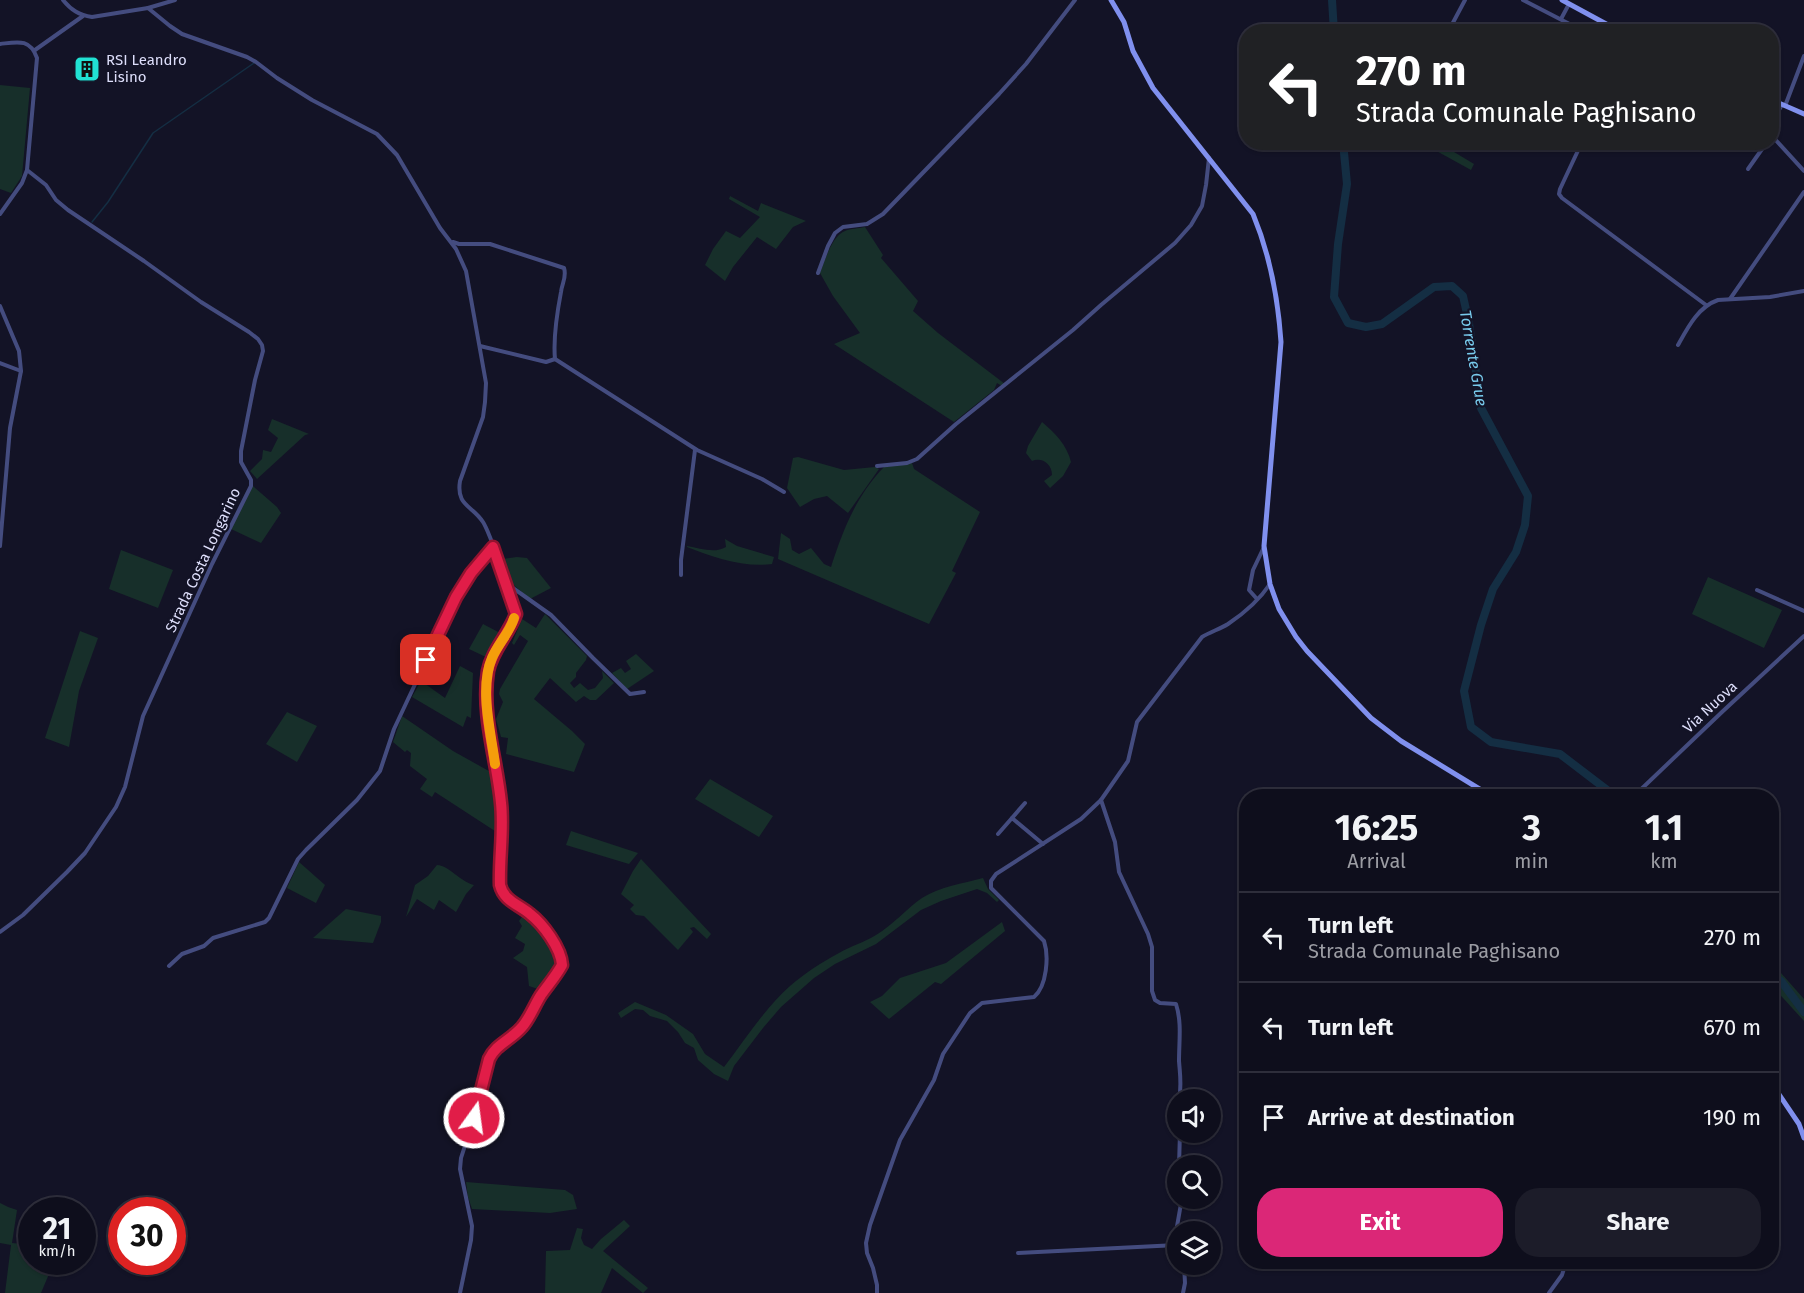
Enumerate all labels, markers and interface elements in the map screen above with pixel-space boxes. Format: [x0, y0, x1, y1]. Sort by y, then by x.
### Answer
text: 270 m [1356, 46, 1467, 96]
icon: left [1257, 48, 1335, 126]
place label: RSI Leandro Lisino [106, 51, 187, 86]
building icon: RSI Leandro Lisino [72, 54, 102, 84]
text: Strada Comunale Paghisano [1356, 97, 1696, 129]
water label: Torrente Grue [1456, 309, 1491, 408]
street label: Strada Costa Longarino [162, 485, 244, 635]
pin [400, 634, 451, 685]
icon: arrive [409, 643, 442, 676]
street label: Via Nuova [1679, 677, 1741, 737]
text: 16:25 [1335, 806, 1418, 850]
text: 3 [1522, 806, 1541, 850]
text: 1.1 [1645, 806, 1683, 850]
text: Arrival [1347, 849, 1406, 873]
text: min [1514, 849, 1549, 873]
text: km [1650, 849, 1678, 873]
text: Turn left [1308, 912, 1393, 939]
icon: left [1257, 921, 1290, 954]
text: 270 m [1704, 924, 1761, 951]
text: Strada Comunale Paghisano [1308, 939, 1560, 963]
icon: left [1257, 1011, 1290, 1044]
text: Turn left [1308, 1014, 1393, 1041]
text: 670 m [1703, 1014, 1761, 1041]
position arrow [442, 1086, 506, 1150]
map controls [1167, 1089, 1221, 1275]
button: sound [1167, 1089, 1221, 1143]
icon: arrive [1257, 1101, 1290, 1134]
text: Arrive at destination [1308, 1104, 1515, 1131]
text: 190 m [1703, 1104, 1761, 1131]
button: search [1167, 1155, 1221, 1209]
button: Exit [1257, 1188, 1503, 1257]
button: Share [1515, 1188, 1761, 1257]
speed limit sign: 30 [108, 1197, 186, 1275]
text: 21 [43, 1211, 71, 1247]
button: layers [1167, 1221, 1221, 1275]
text: km/h [38, 1242, 76, 1260]

